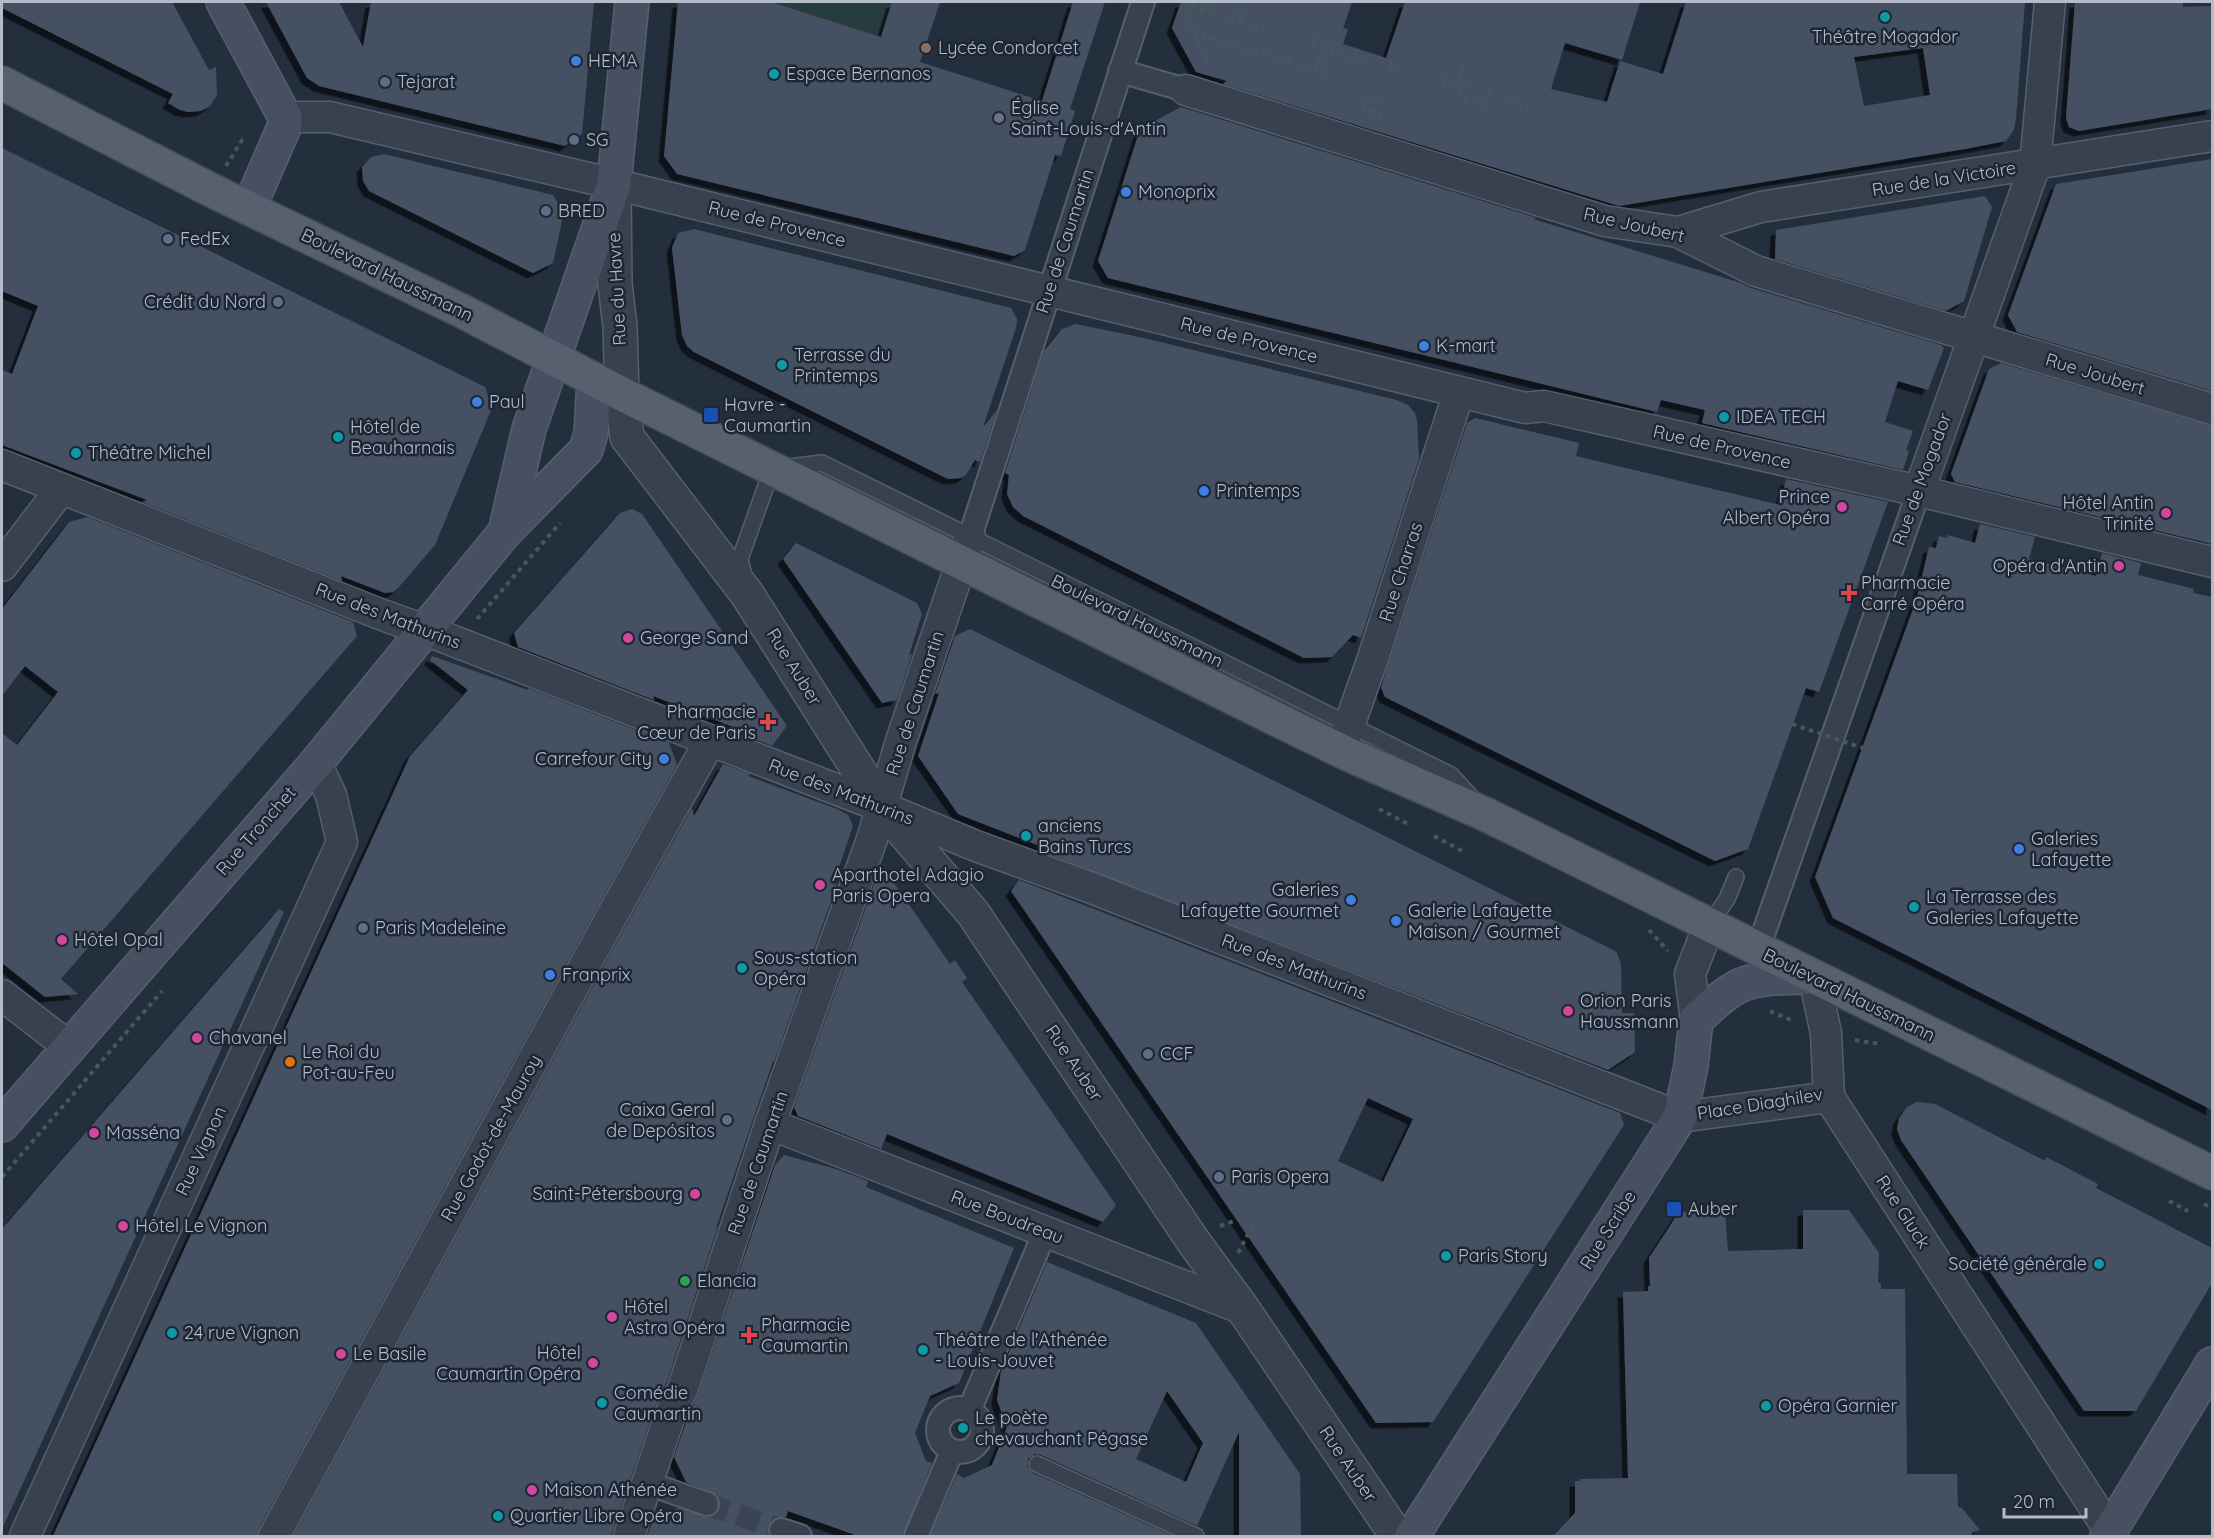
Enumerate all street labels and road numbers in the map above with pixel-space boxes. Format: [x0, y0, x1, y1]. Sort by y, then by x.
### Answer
street label: Rue de la Victoire [1870, 156, 2018, 201]
street label: Rue de Caumartin [1030, 166, 1099, 316]
street label: Rue de Provence [706, 195, 848, 252]
street label: Rue Joubert [1581, 202, 1687, 247]
street label: Boulevard Haussmann [297, 223, 477, 326]
street label: Rue du Havre [602, 232, 631, 346]
street label: Rue de Provence [1178, 311, 1320, 368]
street label: Rue Joubert [2043, 348, 2148, 400]
street label: Rue de Mogador [1887, 409, 1956, 548]
street label: Rue de Provence [1651, 419, 1793, 474]
street label: Rue Charras [1374, 519, 1427, 624]
street label: Boulevard Haussmann [1047, 569, 1227, 672]
street label: Rue des Mathurins [312, 577, 464, 654]
street label: Rue Auber [762, 624, 827, 710]
street label: Rue de Caumartin [880, 628, 949, 778]
street label: Rue des Mathurins [765, 753, 917, 830]
street label: Rue Tronchet [211, 781, 301, 880]
street label: Rue des Mathurins [1218, 928, 1370, 1005]
street label: Boulevard Haussmann [1759, 943, 1939, 1046]
street label: Rue Auber [1041, 1020, 1108, 1105]
street label: Rue Godot-de-Mauroy [435, 1050, 546, 1225]
street label: Place Diaghilev [1696, 1082, 1824, 1125]
street label: Rue de Caumartin [722, 1088, 793, 1238]
street label: Rue Vignon [170, 1102, 231, 1199]
street label: Rue Gluck [1871, 1171, 1936, 1253]
street label: Rue Boudreau [948, 1185, 1067, 1249]
street label: Rue Scribe [1574, 1186, 1641, 1273]
street label: Rue Auber [1315, 1421, 1382, 1506]

